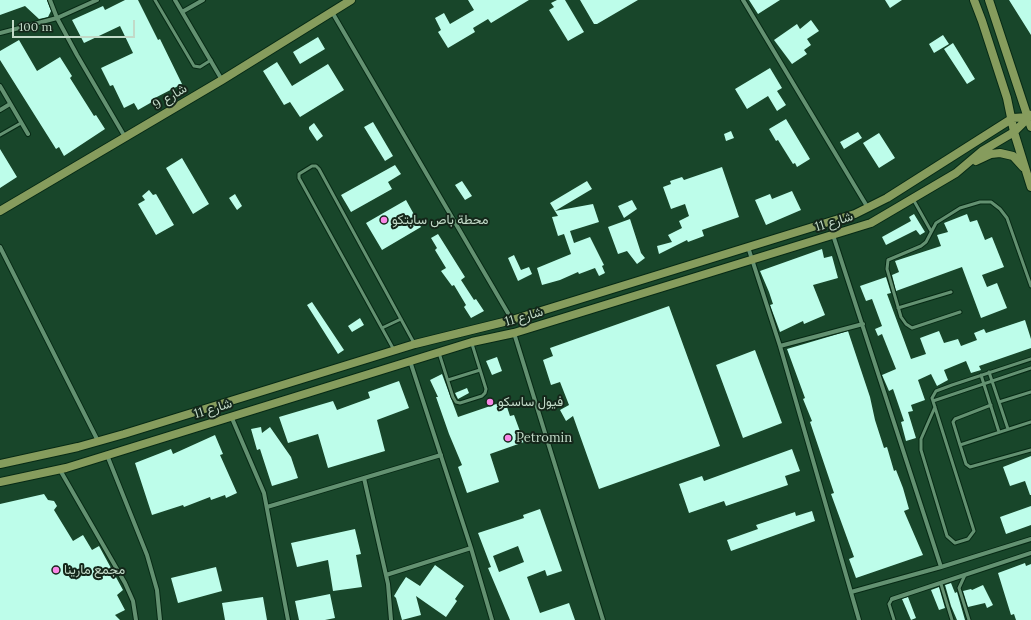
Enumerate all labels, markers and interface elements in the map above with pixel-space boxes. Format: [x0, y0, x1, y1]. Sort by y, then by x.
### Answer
scale bar [14, 12, 137, 38]
text: 100 m [19, 19, 52, 34]
street label: شارع 9 [150, 81, 190, 113]
street label: شارع 11 [813, 209, 855, 235]
place label: محطة باص سابتكو [392, 212, 488, 228]
marker: محطة باص سابتكو [379, 215, 389, 225]
street label: شارع 11 [503, 304, 545, 330]
place label: فيول ساسكو [498, 394, 563, 410]
street label: شارع 11 [192, 396, 234, 422]
marker: فيول ساسكو [485, 397, 495, 407]
place label: Petromin [516, 430, 572, 446]
marker: Petromin [503, 433, 513, 443]
place label: مجمع مارينا [64, 562, 125, 578]
marker: مجمع مارينا [51, 565, 61, 575]

